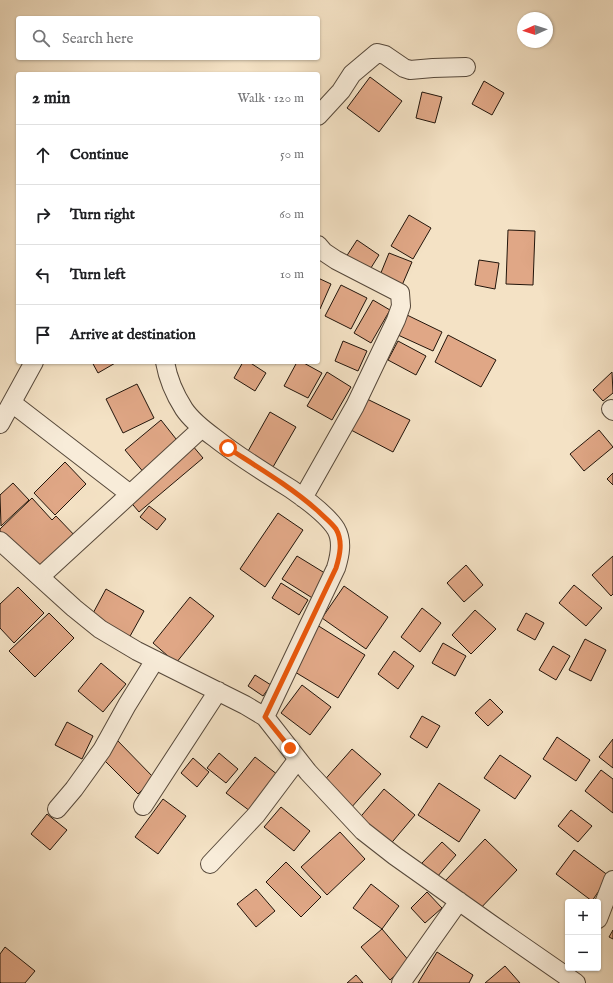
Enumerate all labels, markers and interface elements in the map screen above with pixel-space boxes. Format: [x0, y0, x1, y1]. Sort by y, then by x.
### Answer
north arrow [517, 12, 553, 48]
search box [16, 16, 320, 60]
icon: search [30, 27, 52, 49]
text: Search here [62, 29, 133, 48]
text: 2 min [32, 88, 70, 109]
text: Walk · 120 m [238, 90, 304, 107]
icon: ahead [32, 144, 54, 166]
text: Continue [70, 145, 128, 164]
text: 50 m [280, 146, 304, 163]
icon: right [32, 204, 54, 226]
text: Turn right [70, 205, 135, 224]
text: 60 m [279, 206, 304, 223]
icon: left [32, 264, 54, 286]
text: Turn left [70, 265, 126, 284]
text: 10 m [280, 266, 304, 283]
icon: arrive [32, 324, 54, 346]
text: Arrive at destination [70, 325, 196, 344]
route start [219, 439, 237, 457]
route end [281, 739, 299, 757]
map controls [565, 899, 601, 971]
button: + [565, 899, 601, 935]
button: − [565, 935, 601, 971]

